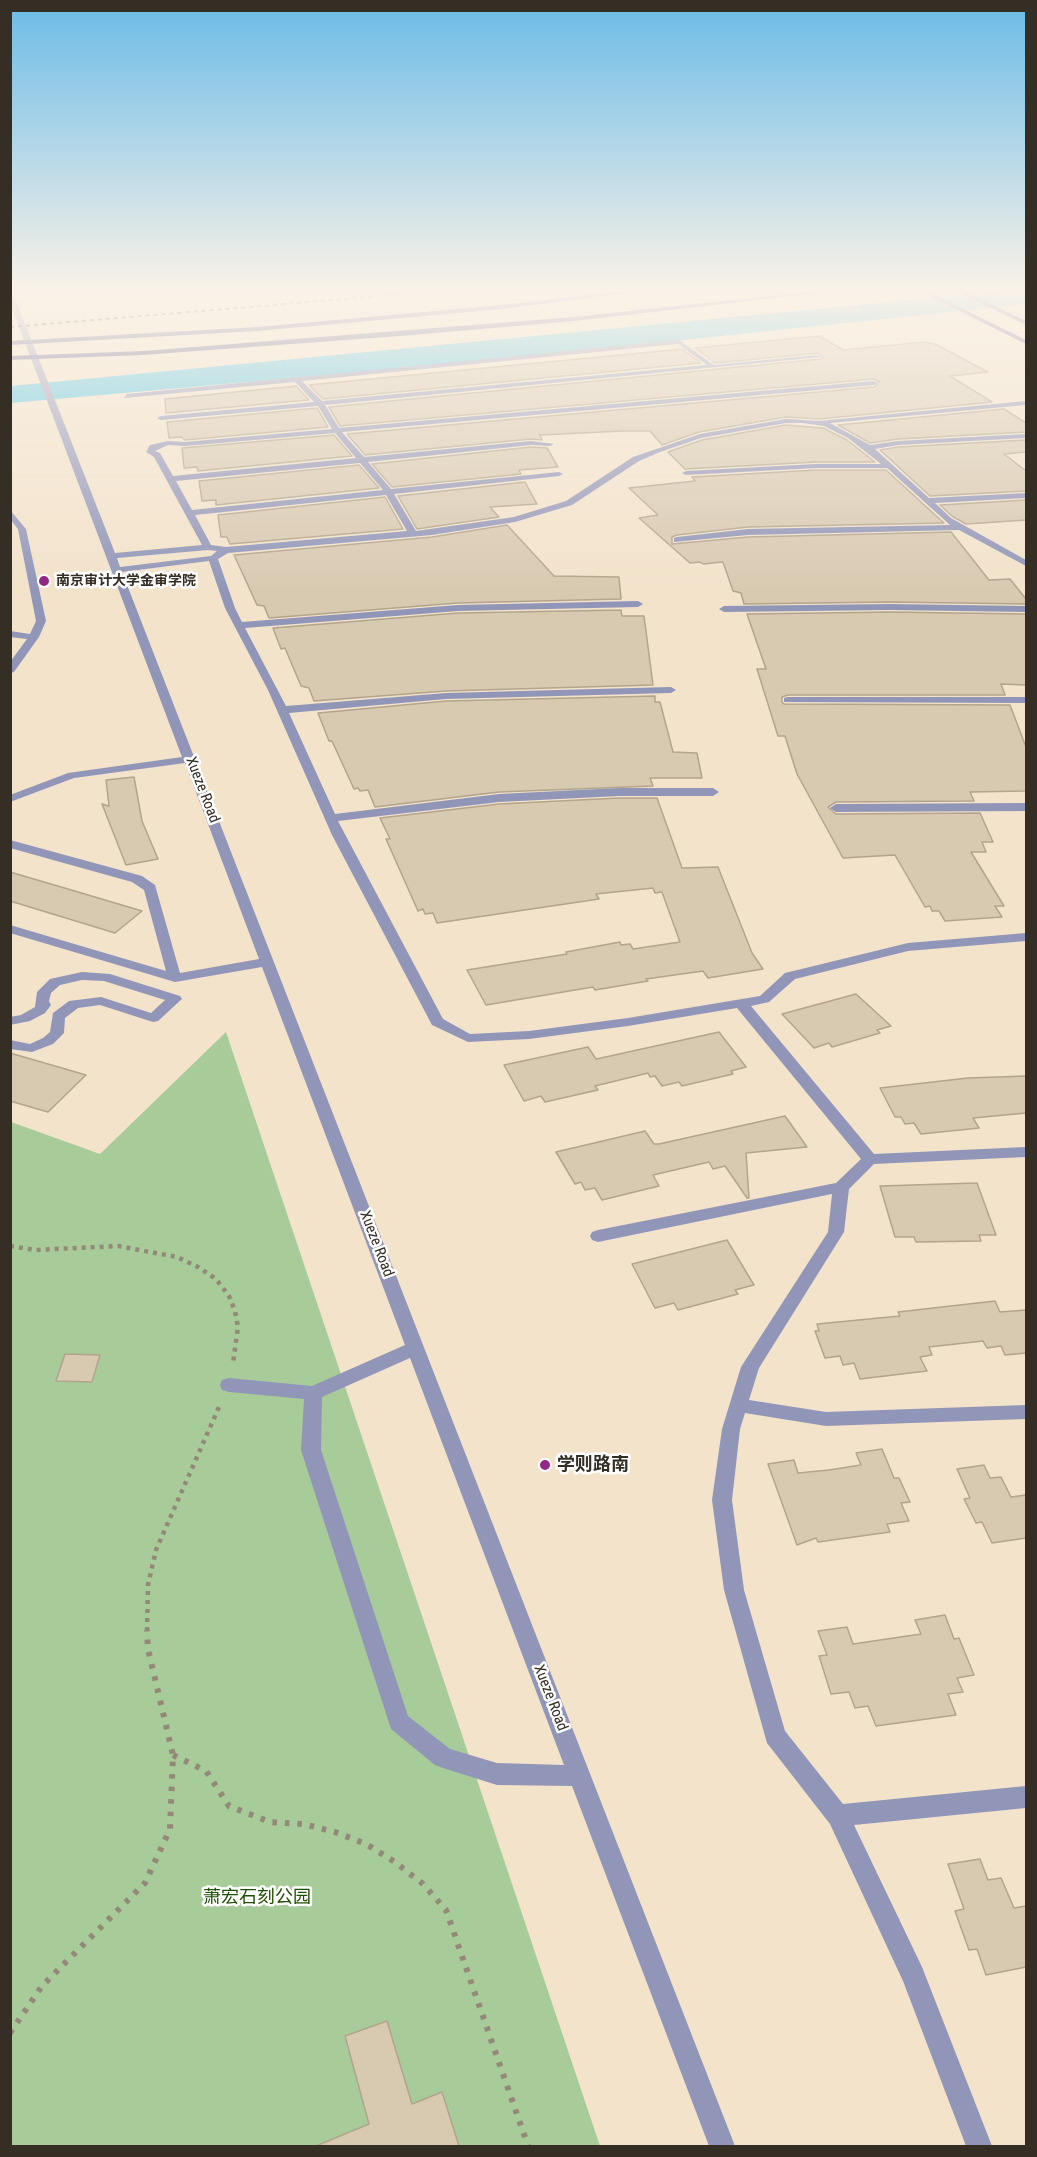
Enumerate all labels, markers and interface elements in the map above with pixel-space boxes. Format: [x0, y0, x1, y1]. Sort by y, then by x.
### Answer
place label: 南京审计大学金审学院 [56, 573, 196, 589]
marker: 南京审计大学金审学院 [37, 574, 51, 588]
street label: Xueze Road [181, 754, 223, 826]
street label: Xueze Road [355, 1208, 397, 1280]
place label: 学则路南 [557, 1454, 629, 1476]
marker: 学则路南 [538, 1458, 552, 1472]
street label: Xueze Road [529, 1662, 571, 1734]
park label: 萧宏石刻公园 [203, 1887, 311, 1909]

